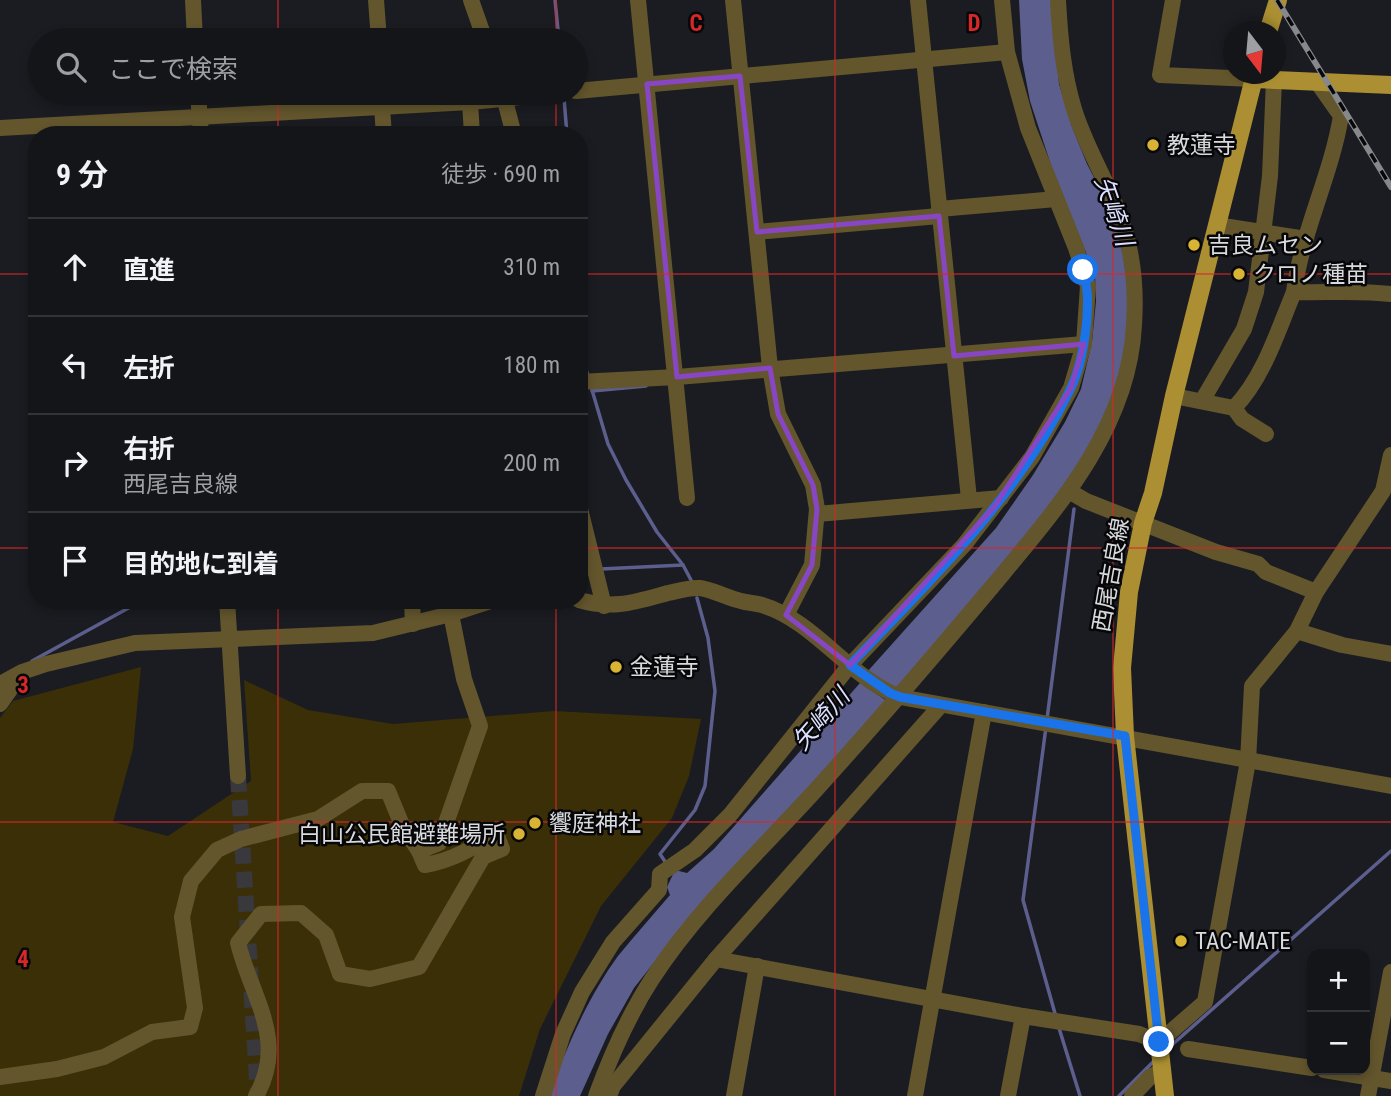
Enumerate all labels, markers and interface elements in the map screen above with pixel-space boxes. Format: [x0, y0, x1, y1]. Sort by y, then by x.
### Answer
text: C [689, 10, 703, 37]
text: D [968, 10, 981, 37]
north arrow [1223, 21, 1286, 84]
search box [28, 28, 588, 105]
icon: search [52, 48, 90, 86]
text: ここで検索 [108, 54, 238, 84]
place label: 教蓮寺 [1167, 132, 1236, 159]
marker: 教蓮寺 [1145, 137, 1161, 153]
text: 9 分 [56, 157, 108, 192]
text: 徒歩 · 690 m [441, 161, 560, 188]
water label: 矢崎川 [1089, 172, 1140, 252]
place label: 吉良ムセン [1208, 232, 1323, 259]
marker: 吉良ムセン [1186, 237, 1202, 253]
icon: ahead [56, 248, 94, 286]
text: 310 m [503, 254, 560, 281]
route start [1067, 254, 1098, 285]
text: 直進 [123, 255, 175, 285]
place label: クロノ種苗 [1253, 261, 1368, 288]
marker: クロノ種苗 [1231, 266, 1247, 282]
icon: left [56, 346, 94, 384]
text: 180 m [503, 352, 560, 379]
text: 左折 [123, 353, 175, 383]
text: 右折 [123, 434, 175, 464]
icon: right [56, 444, 94, 482]
text: 200 m [503, 450, 560, 477]
text: 西尾吉良線 [123, 471, 238, 498]
street label: 西尾吉良線 [1088, 516, 1134, 634]
icon: arrive [56, 542, 94, 580]
text: 目的地に到着 [123, 549, 279, 579]
place label: 金蓮寺 [630, 654, 699, 681]
marker: 金蓮寺 [608, 659, 624, 675]
text: 3 [17, 672, 29, 699]
water label: 矢崎川 [787, 680, 857, 755]
place label: 饗庭神社 [549, 810, 641, 837]
marker: 饗庭神社 [527, 815, 543, 831]
place label: 白山公民館避難場所 [298, 821, 505, 848]
marker: 白山公民館避難場所 [511, 826, 527, 842]
place label: TAC-MATE [1195, 928, 1291, 955]
marker: TAC-MATE [1173, 933, 1189, 949]
text: 4 [17, 946, 29, 973]
map controls [1307, 949, 1370, 1075]
button: + [1307, 949, 1370, 1012]
button: − [1307, 1012, 1370, 1075]
route end [1143, 1026, 1174, 1057]

